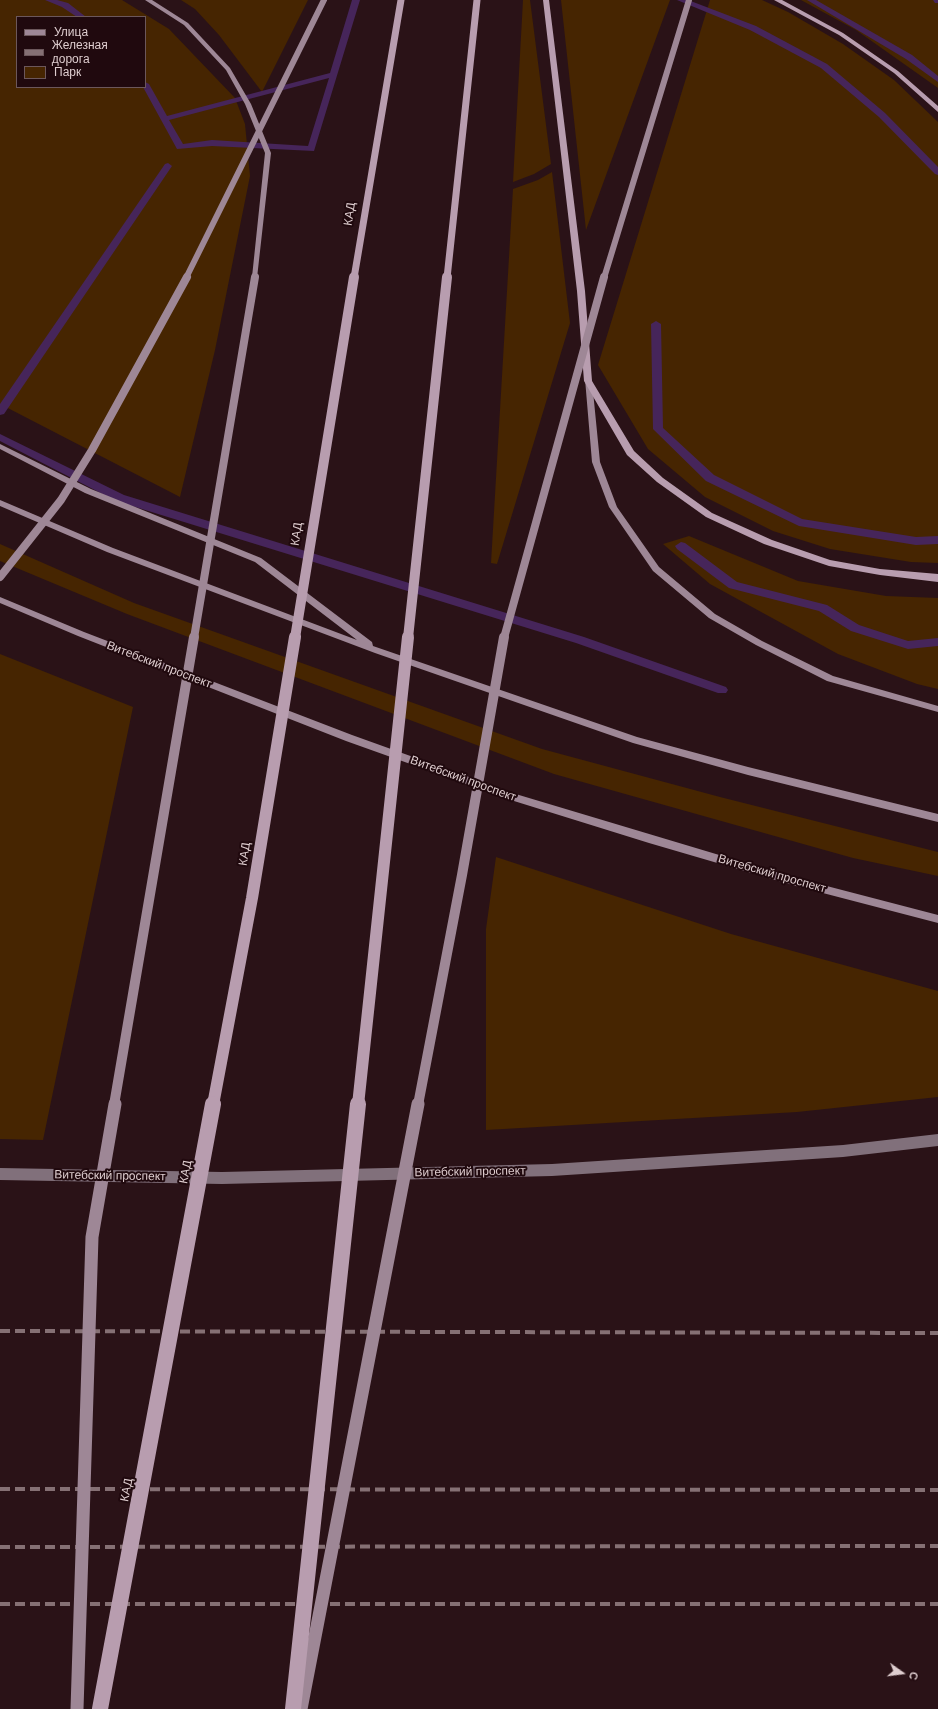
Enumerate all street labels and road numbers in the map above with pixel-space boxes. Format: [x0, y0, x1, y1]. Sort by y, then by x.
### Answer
street label: КАД [341, 201, 359, 227]
street label: КАД [288, 521, 306, 547]
street label: Витебский проспект [104, 638, 214, 692]
street label: Витебский проспект [408, 753, 518, 805]
street label: КАД [236, 841, 254, 867]
street label: Витебский проспект [717, 852, 827, 896]
street label: КАД [177, 1159, 195, 1185]
street label: Витебский проспект [414, 1164, 526, 1180]
street label: Витебский проспект [54, 1168, 166, 1184]
street label: КАД [118, 1477, 136, 1503]

